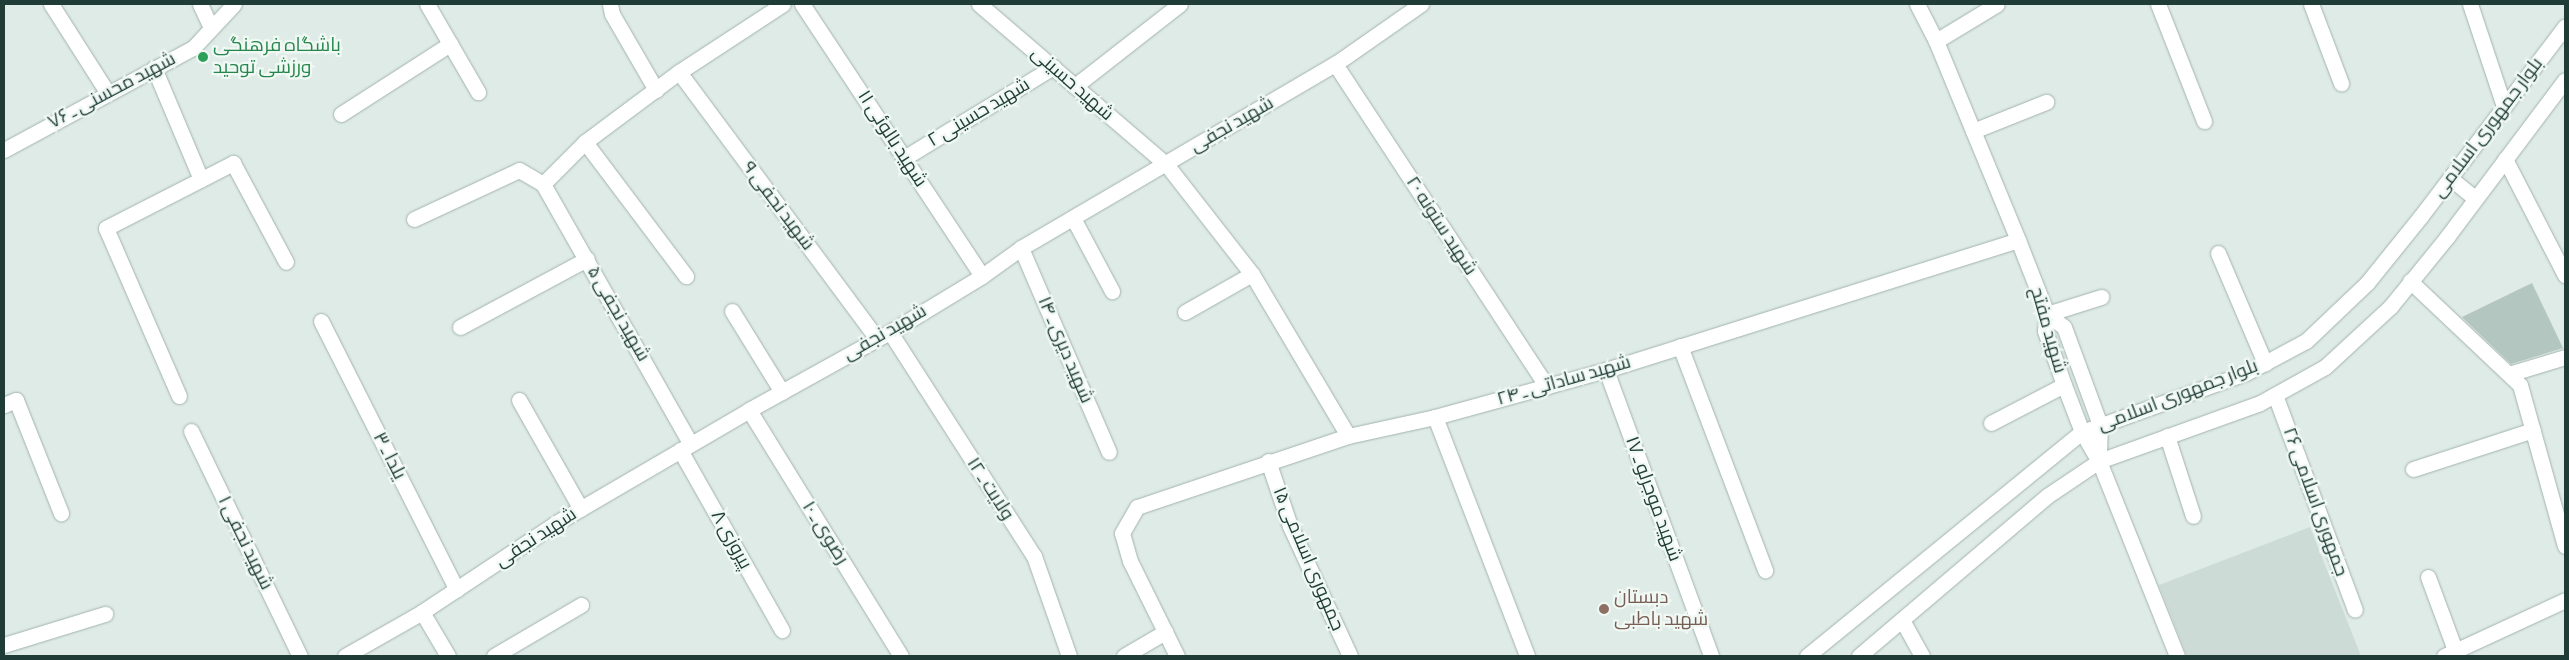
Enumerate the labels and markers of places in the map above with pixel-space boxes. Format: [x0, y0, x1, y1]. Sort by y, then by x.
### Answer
place label: باشگاه فرهنگی ورزشی توحید [213, 35, 341, 79]
marker: باشگاه فرهنگی ورزشی توحید [197, 51, 209, 63]
place label: دبستان شهید باطبی [1614, 587, 1708, 631]
marker: دبستان شهید باطبی [1598, 603, 1610, 615]

